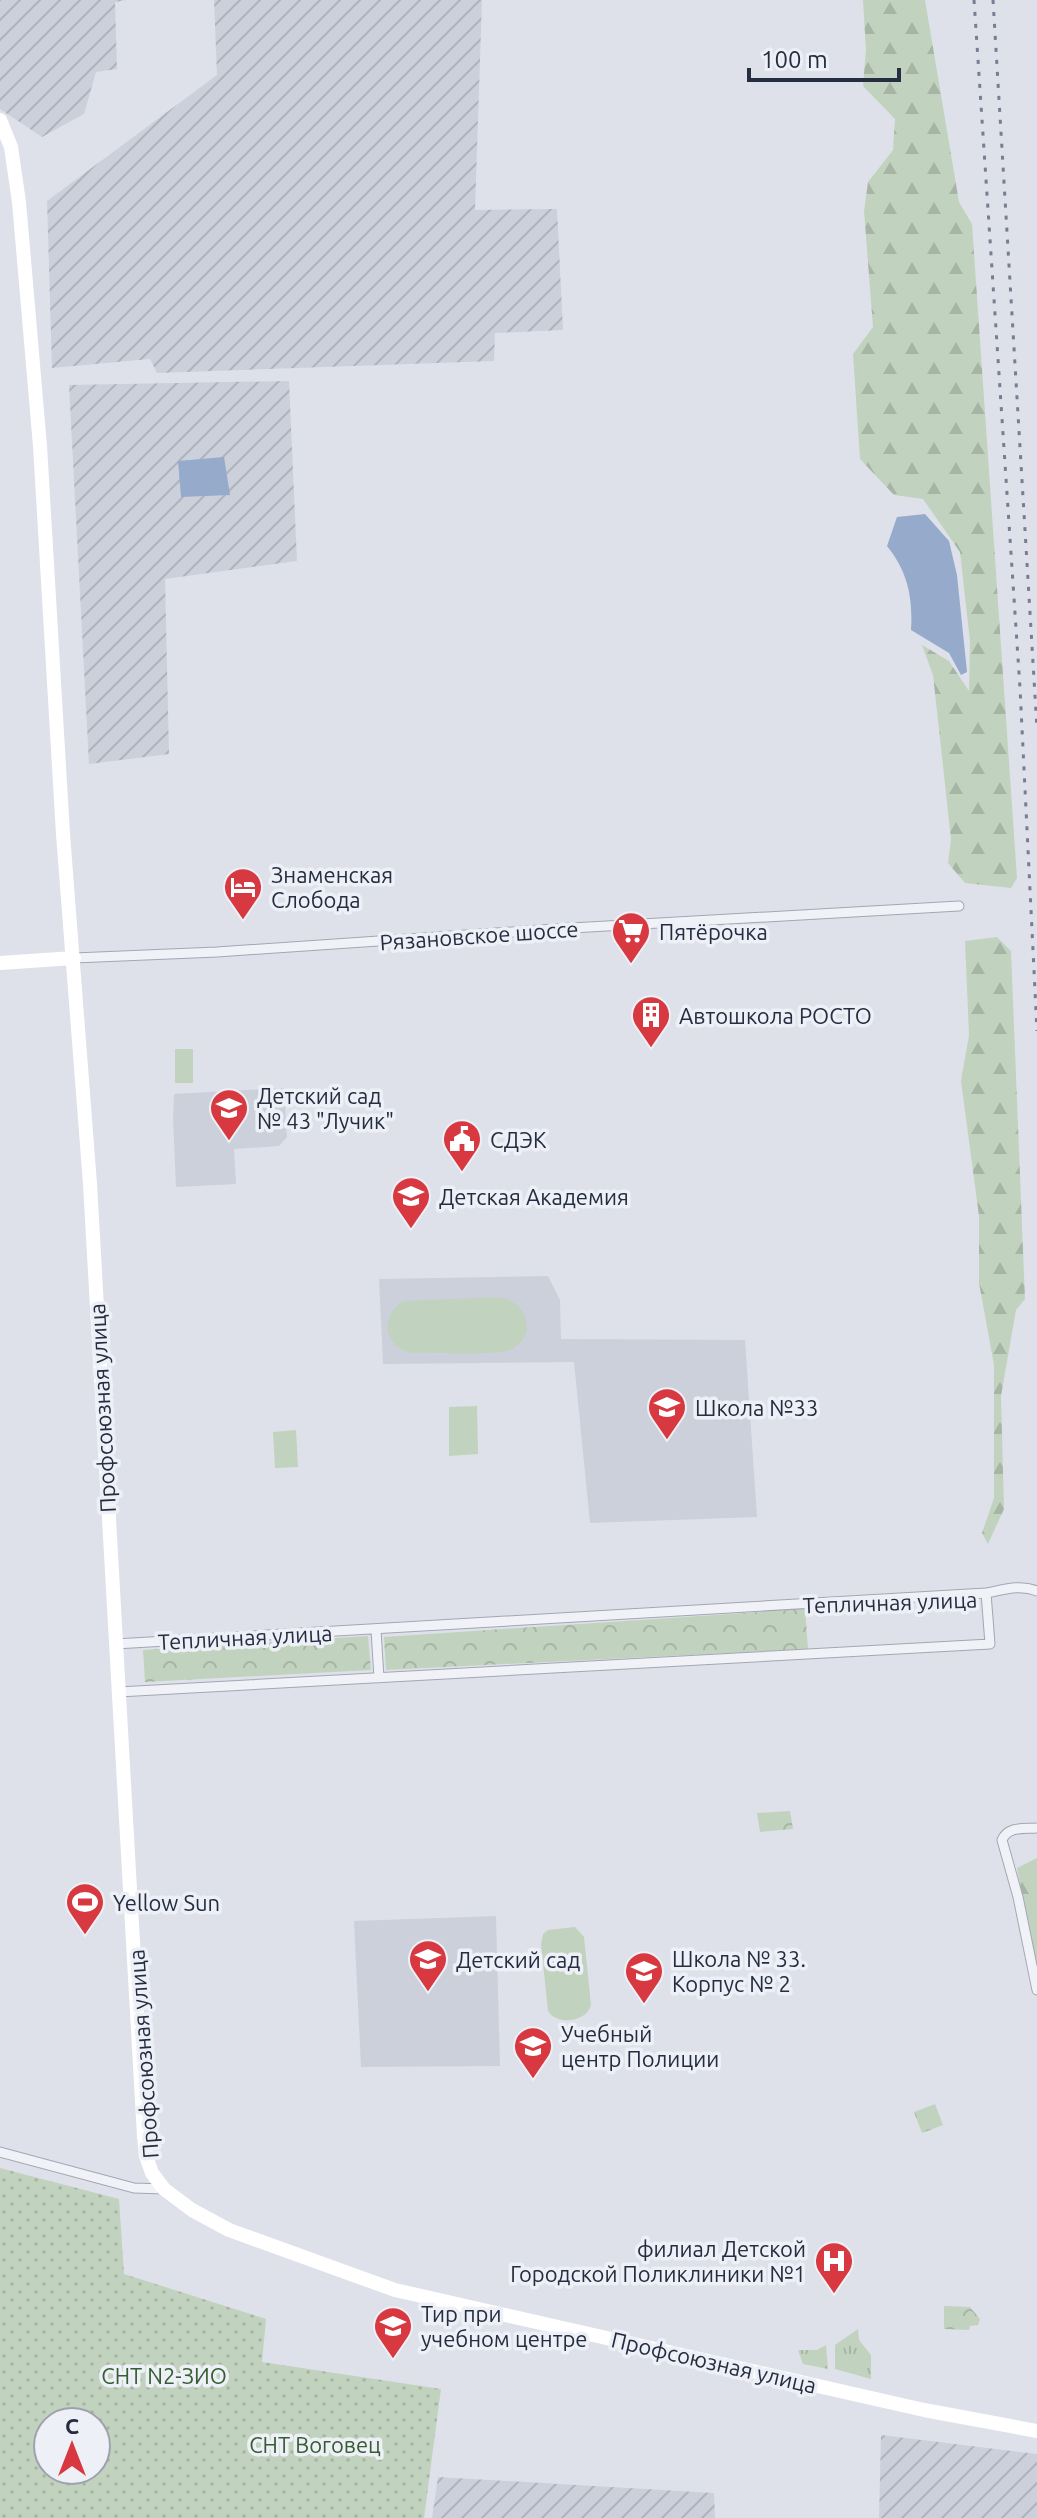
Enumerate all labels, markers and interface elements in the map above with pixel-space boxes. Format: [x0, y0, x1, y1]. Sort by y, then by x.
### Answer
scale bar [749, 32, 899, 82]
text: 100 m [761, 46, 828, 73]
place label: Знаменская Слобода [271, 862, 393, 912]
hotel icon: Знаменская Слобода [222, 866, 264, 921]
supermarket icon: Пятёрочка [610, 910, 652, 965]
street label: Рязановское шоссе [379, 916, 579, 954]
place label: Пятёрочка [659, 919, 768, 944]
building icon: Автошкола РОСТО [630, 994, 672, 1049]
place label: Автошкола РОСТО [679, 1003, 872, 1028]
place label: Детский сад № 43 "Лучик" [257, 1083, 394, 1133]
school or university icon: Детский сад № 43 "Лучик" [208, 1087, 250, 1142]
public building icon: СДЭК [441, 1118, 483, 1173]
place label: СДЭК [490, 1127, 547, 1152]
school or university icon: Детская Академия [390, 1175, 432, 1230]
place label: Детская Академия [439, 1184, 629, 1209]
street label: Профсоюзная улица [84, 1303, 120, 1513]
school or university icon: Школа №33 [646, 1386, 688, 1441]
place label: Школа №33 [695, 1395, 818, 1420]
street label: Тепличная улица [802, 1586, 978, 1618]
street label: Тепличная улица [157, 1620, 333, 1654]
sports icon: Yellow Sun [64, 1881, 106, 1936]
place label: Yellow Sun [113, 1890, 220, 1915]
school or university icon: Детский сад [407, 1938, 449, 1993]
place label: Школа № 33. Корпус № 2 [672, 1946, 806, 1996]
place label: Детский сад [456, 1947, 580, 1972]
street label: Профсоюзная улица [123, 1949, 163, 2159]
school or university icon: Школа № 33. Корпус № 2 [623, 1950, 665, 2005]
place label: Учебный центр Полиции [561, 2021, 719, 2071]
school or university icon: Учебный центр Полиции [512, 2025, 554, 2080]
place label: филиал Детской Городской Поликлиники №1 [510, 2236, 806, 2286]
hospital icon: филиал Детской Городской Поликлиники №1 [813, 2240, 855, 2295]
place label: Тир при учебном центре [421, 2301, 587, 2351]
school or university icon: Тир при учебном центре [372, 2305, 414, 2360]
street label: Профсоюзная улица [609, 2326, 819, 2398]
park label: СНТ N2-ЗИО [101, 2363, 227, 2388]
north arrow [32, 2406, 112, 2486]
text: С [65, 2413, 79, 2438]
park label: СНТ Воговец [249, 2432, 381, 2457]

